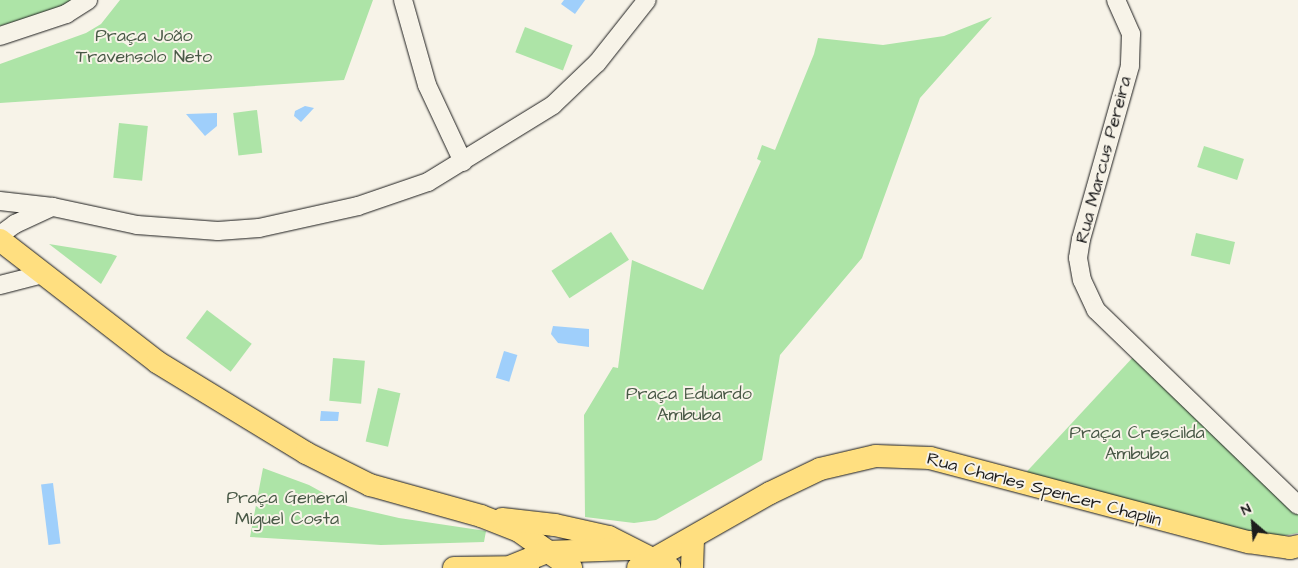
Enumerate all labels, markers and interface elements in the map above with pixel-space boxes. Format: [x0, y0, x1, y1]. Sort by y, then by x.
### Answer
park label: Praça João Travensolo Neto [76, 26, 212, 68]
street label: Rua Marcus Pereira [1071, 74, 1137, 246]
park label: Praça Eduardo Ambuba [626, 384, 752, 426]
park label: Praça Crescilda Ambuba [1069, 423, 1205, 466]
street label: Rua Charles Spencer Chaplin [924, 448, 1164, 532]
park label: Praça General Miguel Costa [226, 488, 348, 530]
north arrow [1228, 498, 1278, 548]
text: N [1238, 499, 1255, 521]

